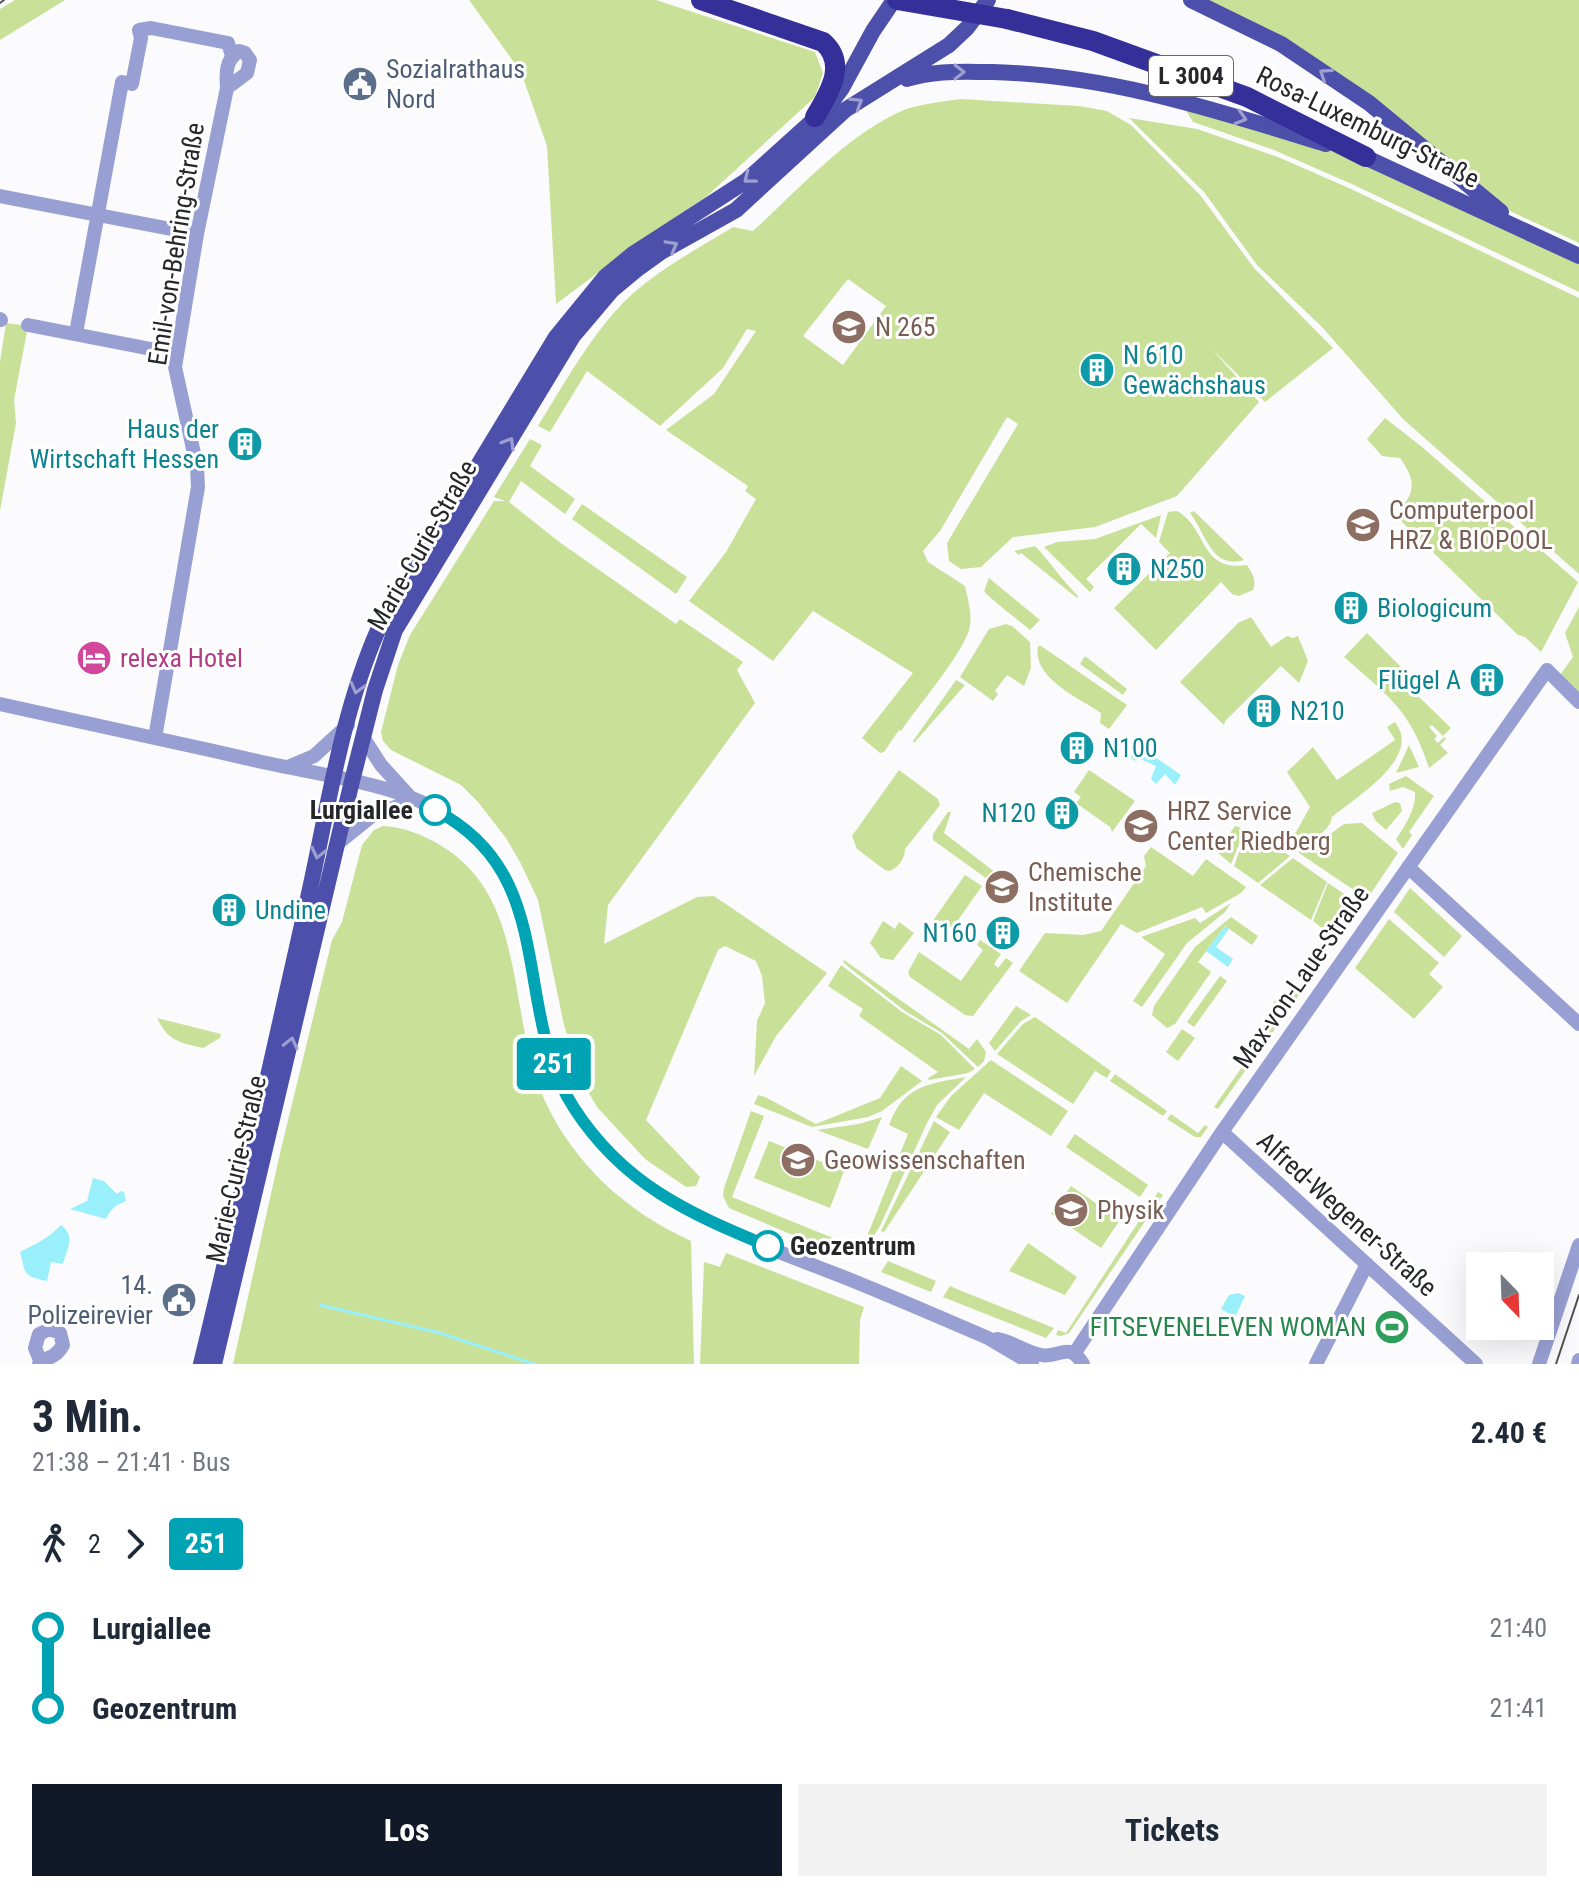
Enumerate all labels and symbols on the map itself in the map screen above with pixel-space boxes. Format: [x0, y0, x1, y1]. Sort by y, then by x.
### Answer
place label: Sozialrathaus Nord [386, 54, 525, 114]
road number: L 3004 [1149, 56, 1233, 96]
street label: Rosa-Luxemburg-Straße [1252, 60, 1484, 194]
one-way arrow [953, 63, 966, 81]
public building icon: Sozialrathaus Nord [341, 65, 379, 103]
one-way arrow [1319, 68, 1333, 83]
one-way arrow [848, 97, 863, 112]
one-way arrow [1234, 109, 1248, 125]
street label: Emil-von-Behring-Straße [142, 120, 210, 368]
one-way arrow [743, 169, 758, 183]
one-way arrow [663, 240, 678, 256]
school or university icon: N 265 [830, 308, 868, 346]
place label: N 265 [875, 312, 936, 342]
place label: N 610 Gewächshaus [1123, 340, 1266, 400]
building icon: N 610 Gewächshaus [1078, 351, 1116, 389]
place label: Haus der Wirtschaft Hessen [29, 414, 219, 474]
building icon: Haus der Wirtschaft Hessen [226, 425, 264, 463]
one-way arrow [499, 437, 514, 452]
street label: Marie-Curie-Straße [361, 455, 483, 635]
place label: Computerpool HRZ & BIOPOOL [1389, 495, 1553, 555]
school or university icon: Computerpool HRZ & BIOPOOL [1344, 506, 1382, 544]
building icon: N250 [1105, 550, 1143, 588]
place label: N250 [1150, 554, 1205, 584]
building icon: Biologicum [1332, 589, 1370, 627]
place label: Biologicum [1377, 593, 1492, 623]
hotel icon: relexa Hotel [75, 639, 113, 677]
place label: relexa Hotel [120, 643, 243, 673]
building icon: Flügel A [1468, 661, 1506, 699]
place label: Flügel A [1378, 665, 1461, 695]
one-way arrow [349, 681, 366, 695]
building icon: N210 [1245, 692, 1283, 730]
place label: N210 [1290, 696, 1345, 726]
building icon: N100 [1058, 729, 1096, 767]
place label: N100 [1103, 733, 1158, 763]
building icon: N120 [1043, 794, 1081, 832]
place label: Lurgiallee [310, 795, 413, 825]
marker: Lurgiallee [420, 795, 450, 825]
place label: HRZ Service Center Riedberg [1167, 796, 1331, 856]
place label: N120 [981, 798, 1036, 828]
school or university icon: HRZ Service Center Riedberg [1122, 807, 1160, 845]
one-way arrow [310, 846, 327, 860]
place label: Chemische Institute [1028, 857, 1142, 917]
school or university icon: Chemische Institute [983, 868, 1021, 906]
street label: Max-von-Laue-Straße [1227, 880, 1375, 1074]
building icon: Undine [210, 891, 248, 929]
place label: Undine [255, 895, 326, 925]
building icon: N160 [984, 914, 1022, 952]
place label: N160 [922, 918, 977, 948]
one-way arrow [282, 1037, 299, 1050]
line badge: 251 [508, 1038, 600, 1090]
street label: Marie-Curie-Straße [200, 1072, 272, 1266]
street label: Alfred-Wegener-Straße [1251, 1126, 1443, 1302]
school or university icon: Geowissenschaften [779, 1141, 817, 1179]
place label: Geowissenschaften [824, 1145, 1026, 1175]
school or university icon: Physik [1052, 1191, 1090, 1229]
place label: Physik [1097, 1195, 1165, 1225]
marker: Geozentrum [753, 1231, 783, 1261]
place label: Geozentrum [790, 1231, 916, 1261]
north arrow [1466, 1252, 1554, 1340]
place label: 14. Polizeirevier [28, 1270, 153, 1330]
public building icon: 14. Polizeirevier [160, 1281, 198, 1319]
sports icon: FITSEVENELEVEN WOMAN [1373, 1308, 1411, 1346]
place label: FITSEVENELEVEN WOMAN [1090, 1312, 1366, 1342]

